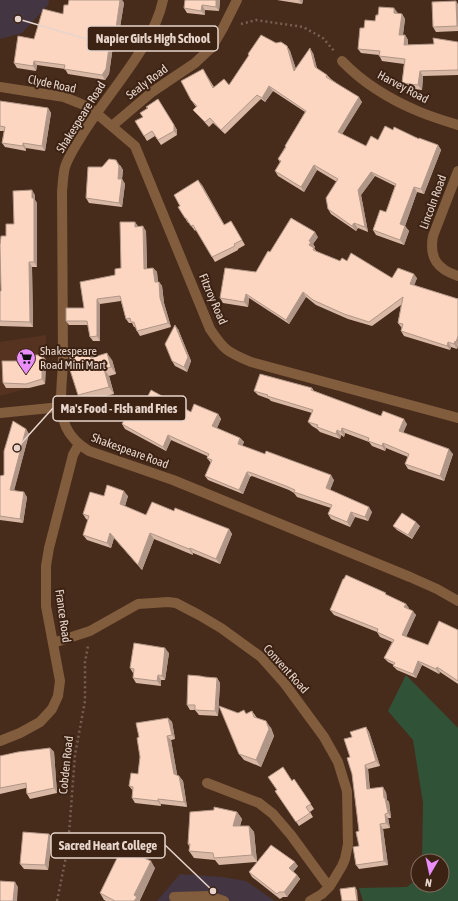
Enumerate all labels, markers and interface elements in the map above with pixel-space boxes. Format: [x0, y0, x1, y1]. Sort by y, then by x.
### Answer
callout: Napier Girls High School [87, 26, 218, 51]
text: Napier Girls High School [96, 31, 211, 46]
street label: Sealy Road [123, 62, 171, 102]
street label: Harvey Road [375, 68, 431, 106]
street label: Clyde Road [27, 72, 77, 96]
street label: Shakespeare Road [53, 79, 109, 155]
street label: Lincoln Road [417, 173, 449, 231]
street label: Fitzroy Road [196, 271, 230, 327]
place label: Shakespeare Road Mini Mart [40, 344, 107, 372]
supermarket icon: Shakespeare Road Mini Mart [15, 347, 37, 375]
callout: Ma's Food - Fish and Fries [53, 396, 186, 421]
text: Ma's Food - Fish and Fries [61, 401, 178, 416]
street label: Shakespeare Road [89, 430, 171, 472]
street label: France Road [52, 588, 74, 644]
street label: Convent Road [260, 642, 312, 696]
street label: Cobden Road [56, 735, 76, 795]
callout: Sacred Heart College [51, 833, 165, 858]
text: Sacred Heart College [59, 838, 157, 853]
north arrow [410, 853, 450, 893]
text: N [424, 876, 433, 889]

